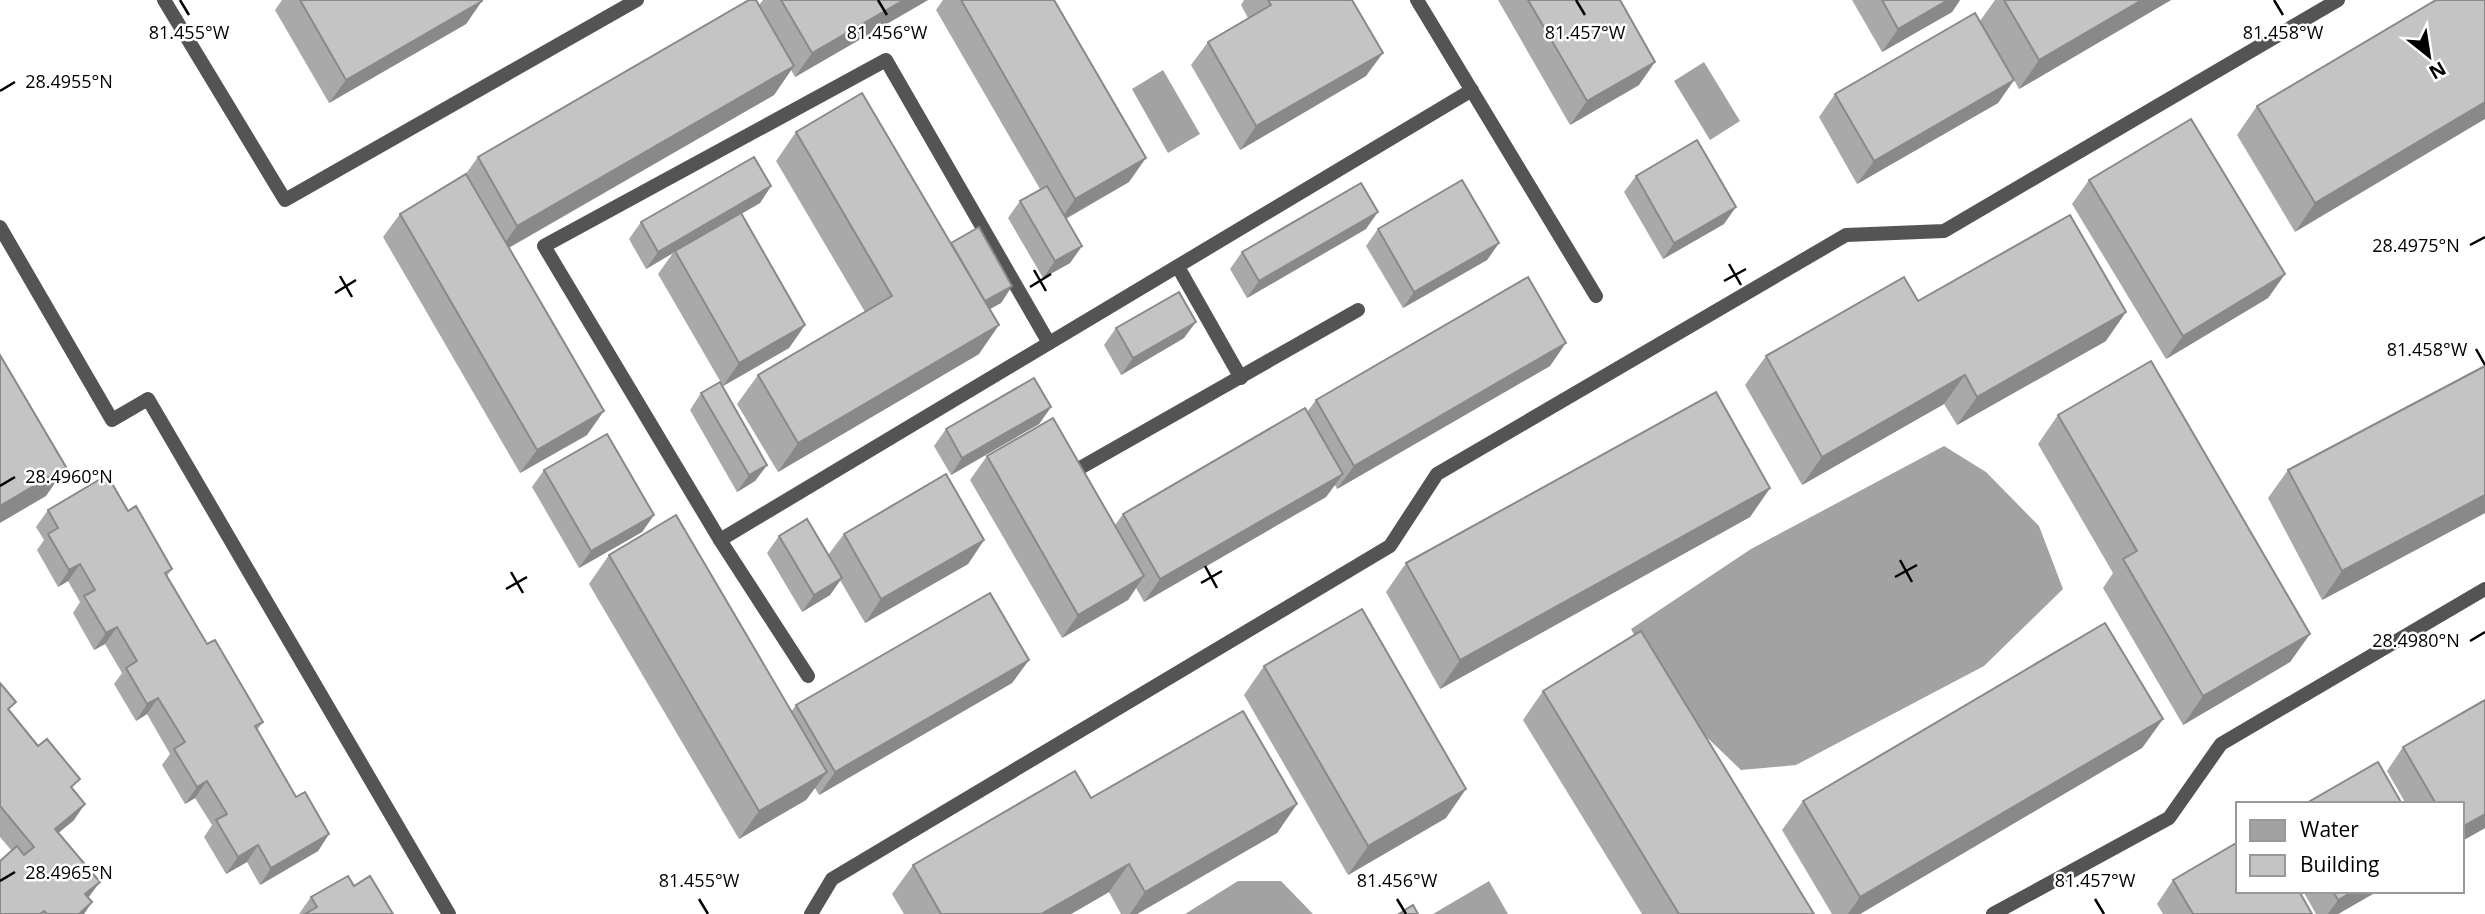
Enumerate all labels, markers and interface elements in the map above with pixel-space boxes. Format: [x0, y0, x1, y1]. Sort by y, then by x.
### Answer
text: 81.455°W [149, 20, 230, 44]
text: 81.456°W [847, 20, 928, 44]
text: 81.457°W [1545, 20, 1626, 44]
text: 81.458°W [2243, 20, 2324, 44]
north arrow [2394, 21, 2464, 91]
text: N [2424, 56, 2451, 86]
text: 28.4955°N [25, 69, 113, 93]
text: 28.4975°N [2372, 233, 2460, 257]
text: 81.458°W [2387, 337, 2468, 361]
text: 28.4960°N [25, 464, 113, 488]
text: 28.4980°N [2372, 628, 2460, 652]
legend [2236, 802, 2464, 893]
text: Water [2300, 815, 2359, 843]
text: Building [2300, 850, 2379, 878]
text: 28.4965°N [25, 860, 113, 884]
text: 81.455°W [659, 868, 740, 892]
text: 81.456°W [1357, 868, 1438, 892]
text: 81.457°W [2055, 868, 2136, 892]

